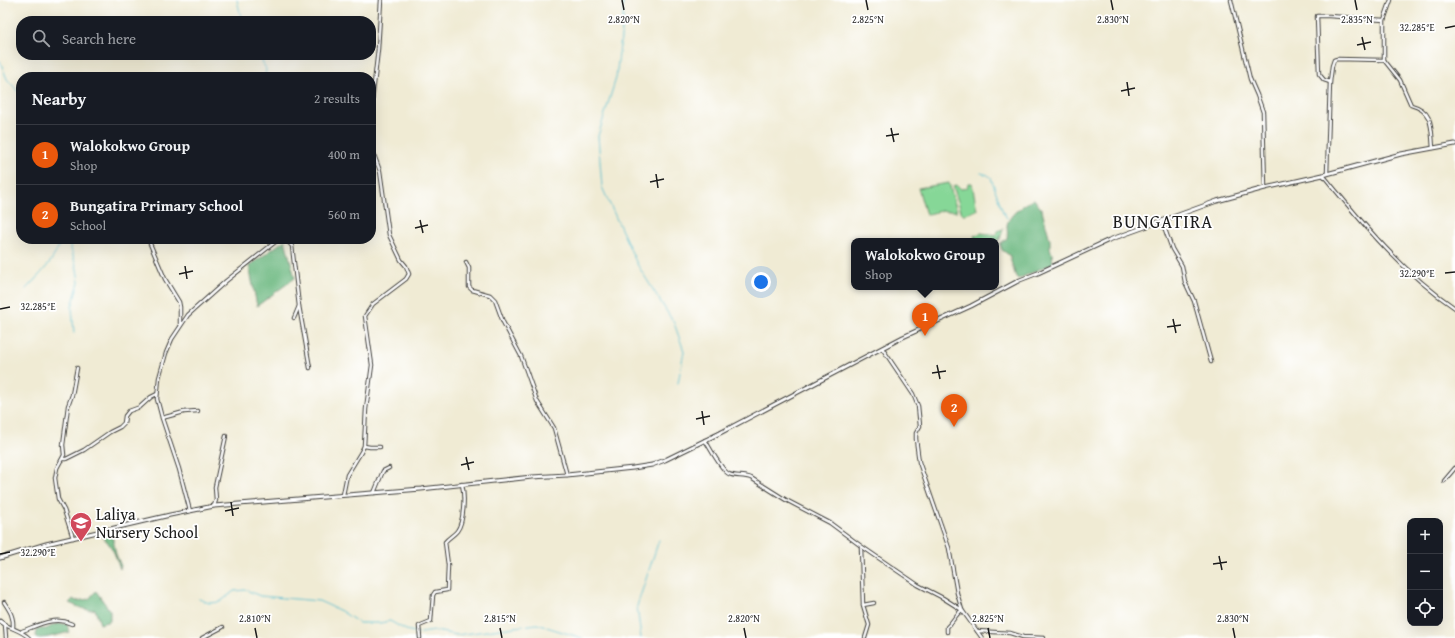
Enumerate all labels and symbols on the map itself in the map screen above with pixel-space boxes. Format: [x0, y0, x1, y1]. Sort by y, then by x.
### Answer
text: 2.820°N [608, 12, 640, 27]
text: 2.825°N [852, 12, 884, 27]
text: 2.830°N [1097, 12, 1129, 27]
text: 2.835°N [1341, 12, 1373, 27]
text: 32.285°E [1399, 20, 1435, 35]
district label: BUNGATIRA [1113, 208, 1213, 235]
text: 32.290°E [1399, 266, 1435, 281]
your location [751, 272, 771, 292]
text: 32.285°E [20, 299, 56, 314]
pin: 1 [912, 303, 938, 336]
pin: 2 [941, 394, 967, 427]
place label: Laliya Nursery School [96, 502, 199, 544]
school or university icon: Laliya Nursery School [68, 510, 94, 543]
text: 32.290°E [20, 545, 56, 560]
text: 2.810°N [239, 611, 271, 626]
text: 2.815°N [484, 611, 516, 626]
text: 2.820°N [728, 611, 760, 626]
text: 2.825°N [972, 611, 1004, 626]
text: 2.830°N [1217, 611, 1249, 626]

